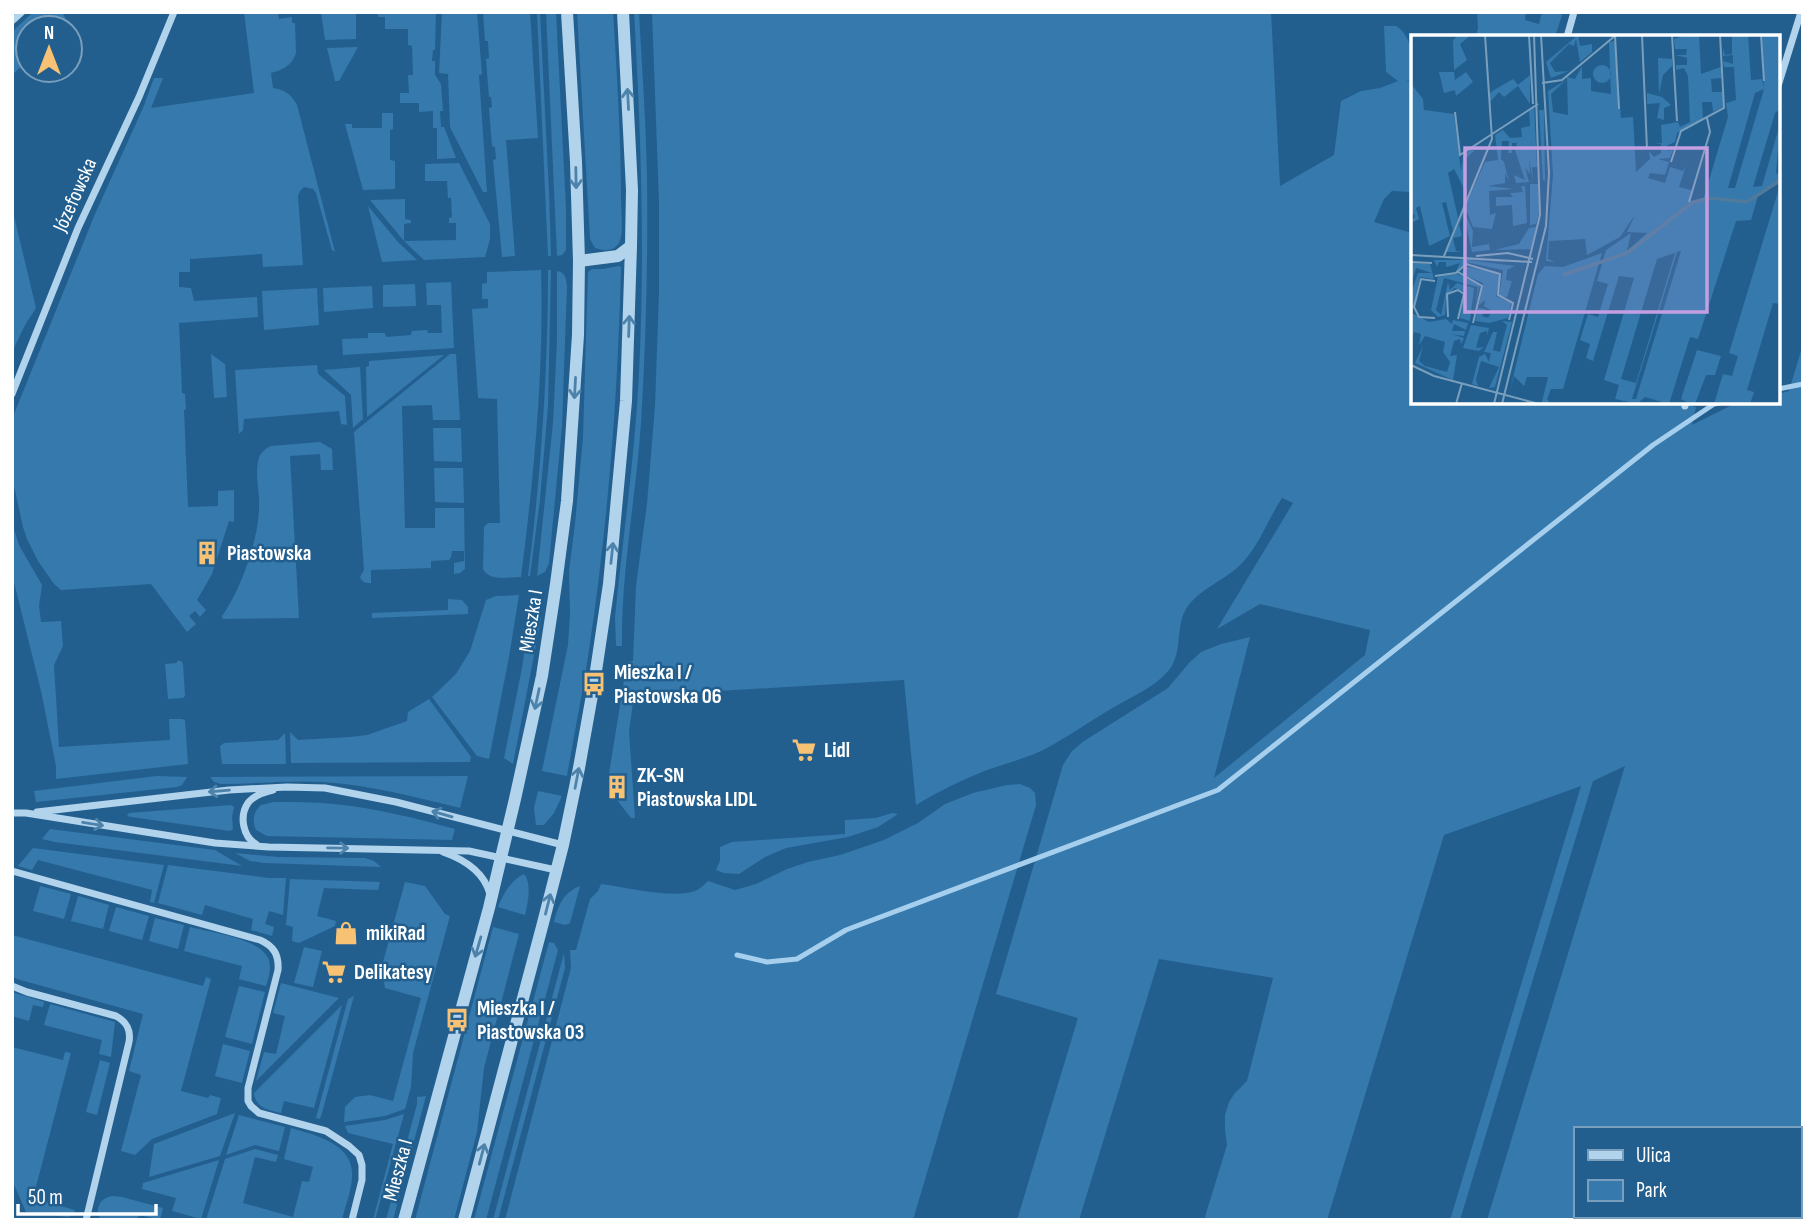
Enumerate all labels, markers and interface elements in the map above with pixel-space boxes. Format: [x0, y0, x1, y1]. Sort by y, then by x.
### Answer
north arrow [14, 14, 84, 84]
text: N [44, 22, 54, 45]
inset map [1411, 35, 1780, 404]
one-way arrow [621, 88, 634, 111]
street label: Józefowska [47, 154, 102, 237]
one-way arrow [570, 166, 583, 189]
one-way arrow [622, 315, 635, 338]
one-way arrow [569, 376, 582, 399]
building icon: Piastowska [193, 539, 221, 567]
place label: Piastowska [227, 541, 311, 566]
one-way arrow [606, 542, 619, 565]
street label: Mieszka I [514, 588, 548, 654]
place label: Mieszka I / Piastowska 06 [614, 660, 722, 709]
bus stop icon: Mieszka I / Piastowska 06 [580, 670, 608, 698]
one-way arrow [530, 687, 544, 710]
supermarket icon: Lidl [790, 736, 818, 764]
place label: Lidl [824, 738, 850, 763]
place label: ZK-SN Piastowska LIDL [637, 763, 757, 812]
one-way arrow [571, 767, 585, 790]
building icon: ZK-SN Piastowska LIDL [603, 773, 631, 801]
one-way arrow [208, 785, 231, 798]
one-way arrow [431, 806, 453, 819]
one-way arrow [81, 818, 104, 831]
one-way arrow [326, 841, 349, 855]
one-way arrow [542, 893, 555, 916]
shop icon: mikiRad [332, 919, 360, 947]
place label: mikiRad [366, 921, 425, 946]
one-way arrow [471, 935, 484, 958]
supermarket icon: Delikatesy [320, 958, 348, 986]
place label: Delikatesy [354, 960, 433, 985]
place label: Mieszka I / Piastowska 03 [477, 996, 584, 1045]
bus stop icon: Mieszka I / Piastowska 03 [443, 1006, 471, 1034]
legend [1574, 1127, 1801, 1218]
street label: Mieszka I [378, 1136, 418, 1204]
one-way arrow [476, 1143, 489, 1165]
text: Ulica [1636, 1143, 1671, 1168]
scale bar [18, 1172, 156, 1216]
text: Park [1636, 1178, 1667, 1203]
text: 50 m [28, 1185, 63, 1210]

